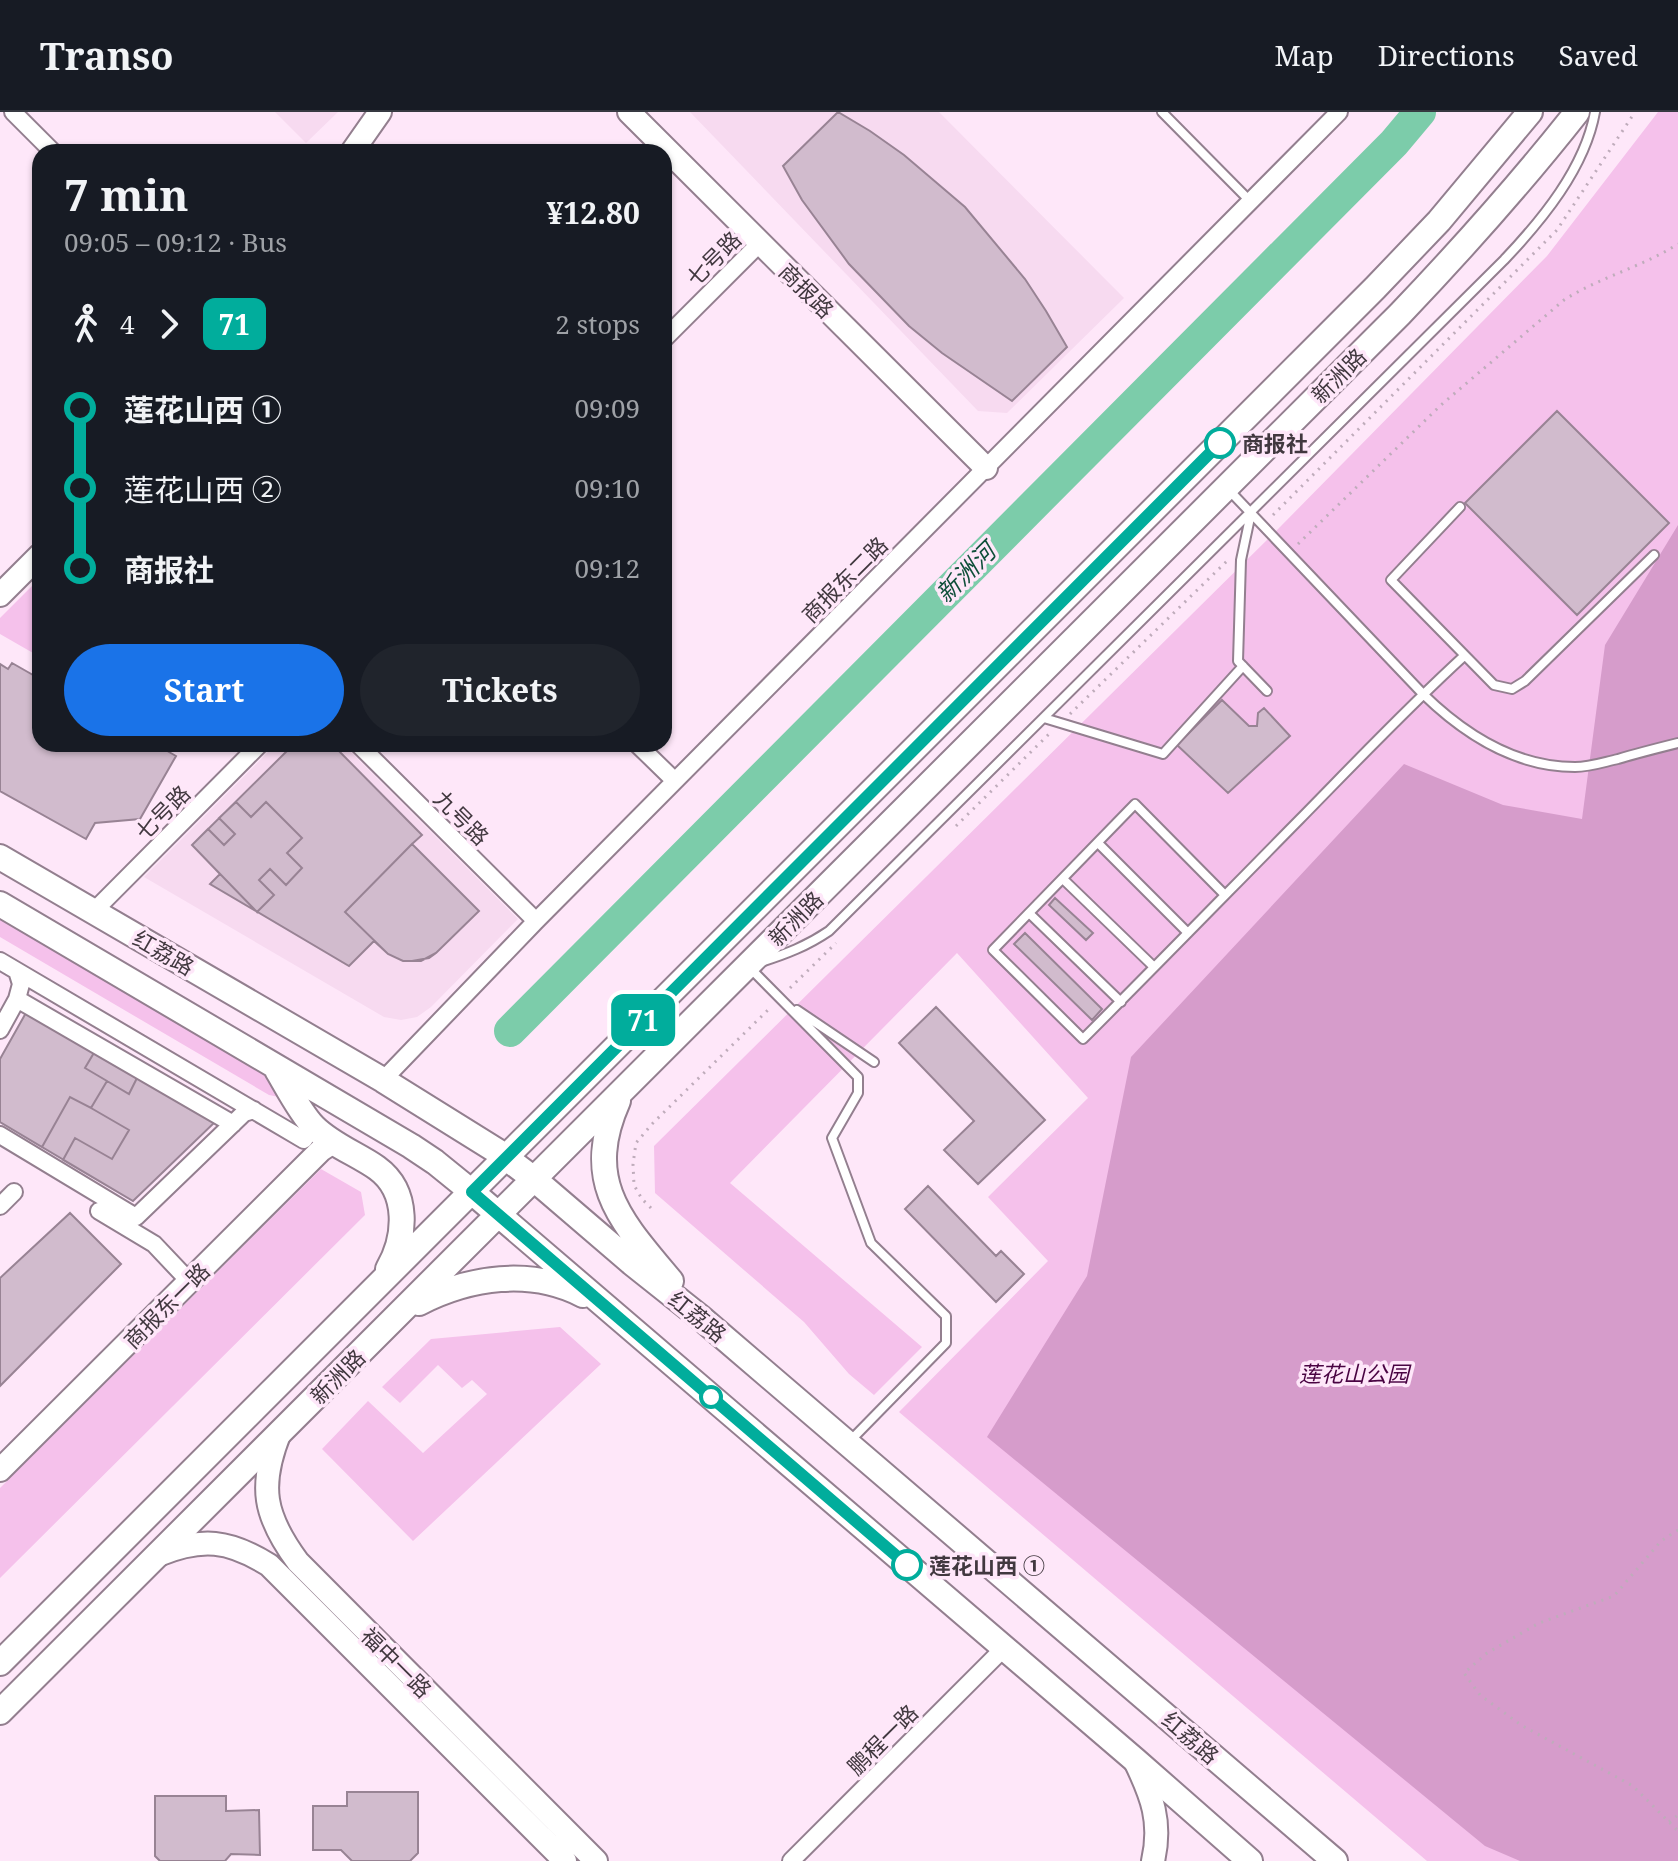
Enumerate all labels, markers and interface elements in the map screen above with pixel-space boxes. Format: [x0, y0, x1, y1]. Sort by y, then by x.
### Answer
text: Transo [40, 29, 174, 81]
text: Map [1274, 36, 1334, 74]
text: Directions [1378, 36, 1515, 74]
text: Saved [1559, 36, 1638, 74]
text: 7 min [64, 164, 189, 224]
text: ¥12.80 [546, 192, 640, 233]
text: 09:05 – 09:12 · Bus [64, 224, 287, 260]
street label: 七号路 [679, 224, 747, 292]
street label: 商报路 [773, 256, 841, 324]
icon: walk [64, 302, 108, 346]
icon: forward [147, 302, 191, 346]
text: 71 [219, 305, 250, 343]
text: 4 [120, 306, 135, 342]
text: 2 stops [555, 306, 640, 342]
street label: 新洲路 [1304, 341, 1372, 409]
text: 莲花山西 ① [124, 389, 282, 430]
text: 09:09 [574, 390, 640, 426]
marker: 商报社 [1205, 428, 1235, 458]
place label: 商报社 [1242, 428, 1308, 458]
text: 莲花山西 ② [124, 469, 282, 510]
text: 09:10 [574, 470, 640, 506]
street label: 商报东二路 [794, 529, 894, 629]
water label: 新洲河 [928, 532, 1005, 609]
text: 商报社 [124, 549, 214, 590]
text: 09:12 [574, 550, 640, 586]
button: Start [64, 644, 344, 736]
button: Tickets [360, 644, 640, 736]
street label: 七号路 [128, 778, 196, 846]
street label: 九号路 [428, 783, 496, 851]
street label: 新洲路 [761, 884, 829, 952]
street label: 红荔路 [128, 923, 200, 981]
line badge: 71 [607, 994, 679, 1046]
text: 71 [627, 1001, 659, 1039]
street label: 商报东一路 [116, 1255, 216, 1355]
street label: 红荔路 [663, 1284, 733, 1348]
street label: 新洲路 [303, 1342, 371, 1410]
park label: 莲花山公园 [1299, 1358, 1412, 1388]
unlabelled marker [700, 1386, 722, 1408]
marker: 莲花山西 ① [892, 1550, 922, 1580]
place label: 莲花山西 ① [929, 1550, 1045, 1580]
street label: 福中一路 [355, 1620, 439, 1704]
street label: 鹏程一路 [840, 1697, 924, 1781]
street label: 红荔路 [1156, 1704, 1226, 1770]

